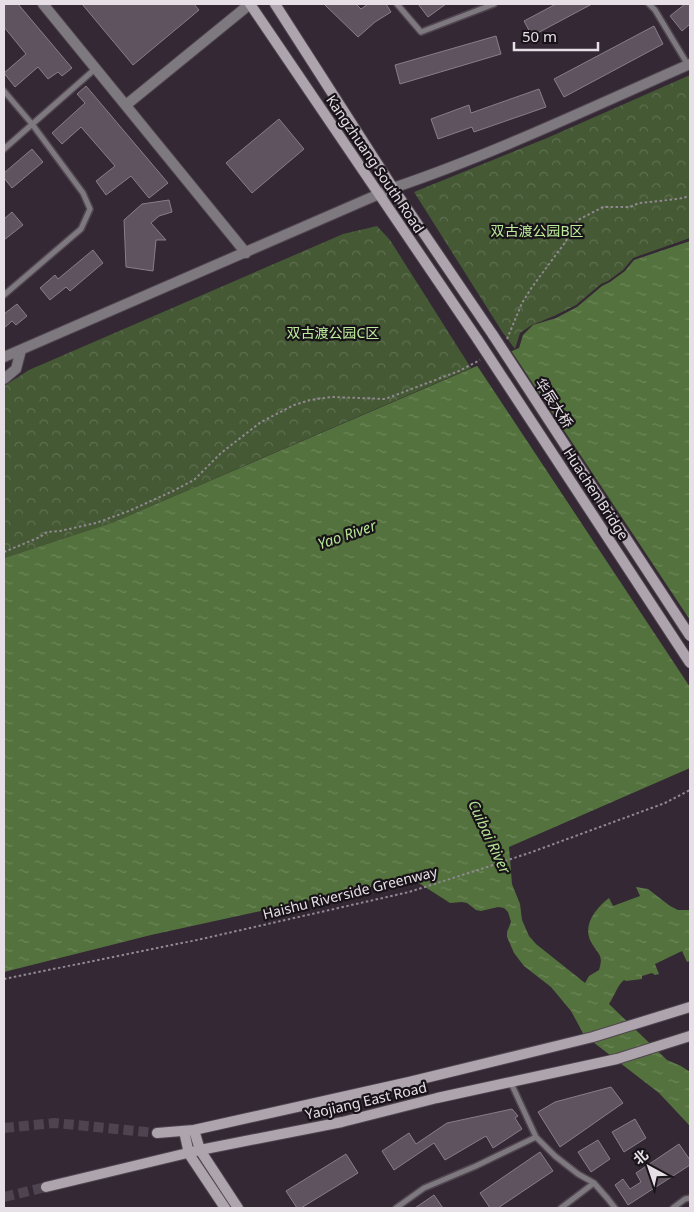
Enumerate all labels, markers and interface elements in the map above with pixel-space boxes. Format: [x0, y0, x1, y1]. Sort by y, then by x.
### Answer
scale bar [514, 20, 598, 52]
text: 50 m [522, 26, 557, 46]
street label: Kangzhuang South Road [322, 91, 429, 236]
park label: 双古渡公园B区 [490, 221, 584, 240]
park label: 双古渡公园C区 [287, 323, 379, 342]
street label: 华辰大桥 [531, 374, 578, 431]
street label: Huachen Bridge [560, 444, 633, 543]
water label: Yao River [315, 514, 380, 553]
water label: Cuibai River [464, 796, 516, 878]
street label: Haishu Riverside Greenway [261, 861, 440, 923]
street label: Yaojiang East Road [303, 1077, 429, 1124]
north arrow [624, 1142, 674, 1192]
text: 北 [629, 1145, 652, 1168]

